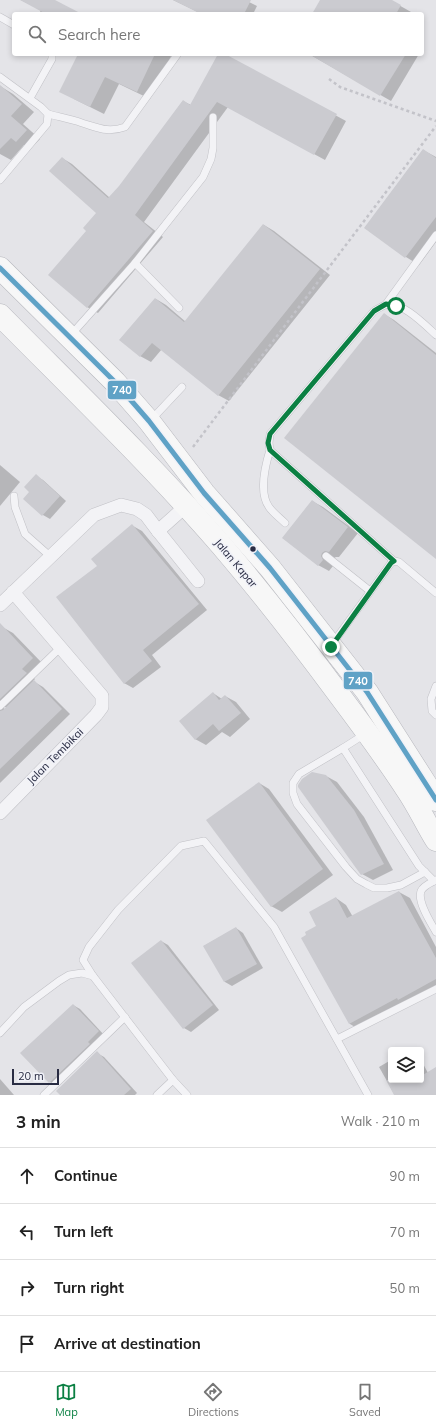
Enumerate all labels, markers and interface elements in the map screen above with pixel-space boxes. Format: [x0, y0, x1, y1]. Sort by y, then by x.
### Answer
search box [12, 12, 424, 56]
icon: search [26, 23, 48, 45]
text: Search here [58, 25, 140, 44]
route start [387, 297, 405, 315]
line badge: 740 [107, 380, 137, 400]
text: 740 [112, 383, 132, 397]
street label: Jalan Kapar [212, 536, 260, 590]
unlabelled marker [248, 544, 258, 554]
route end [322, 638, 340, 656]
line badge: 740 [343, 671, 373, 690]
text: 740 [348, 674, 368, 688]
street label: Jalan Tembikai [24, 725, 86, 787]
map controls [388, 1047, 424, 1083]
button: layers [388, 1047, 424, 1083]
scale bar [12, 1067, 59, 1086]
text: 20 m [18, 1069, 44, 1083]
text: 3 min [16, 1111, 61, 1132]
text: Walk · 210 m [341, 1113, 420, 1129]
icon: ahead [16, 1165, 38, 1187]
text: Continue [54, 1166, 117, 1185]
text: 90 m [390, 1168, 420, 1184]
icon: left [16, 1221, 38, 1243]
text: Turn left [54, 1222, 113, 1241]
text: 70 m [390, 1224, 420, 1240]
icon: right [16, 1277, 38, 1299]
text: Turn right [54, 1278, 124, 1297]
text: 50 m [390, 1280, 420, 1296]
icon: arrive [16, 1333, 38, 1355]
text: Arrive at destination [54, 1334, 201, 1353]
tab: Map [55, 1381, 78, 1419]
tab: Directions [188, 1381, 239, 1419]
tab: Saved [349, 1381, 381, 1419]

